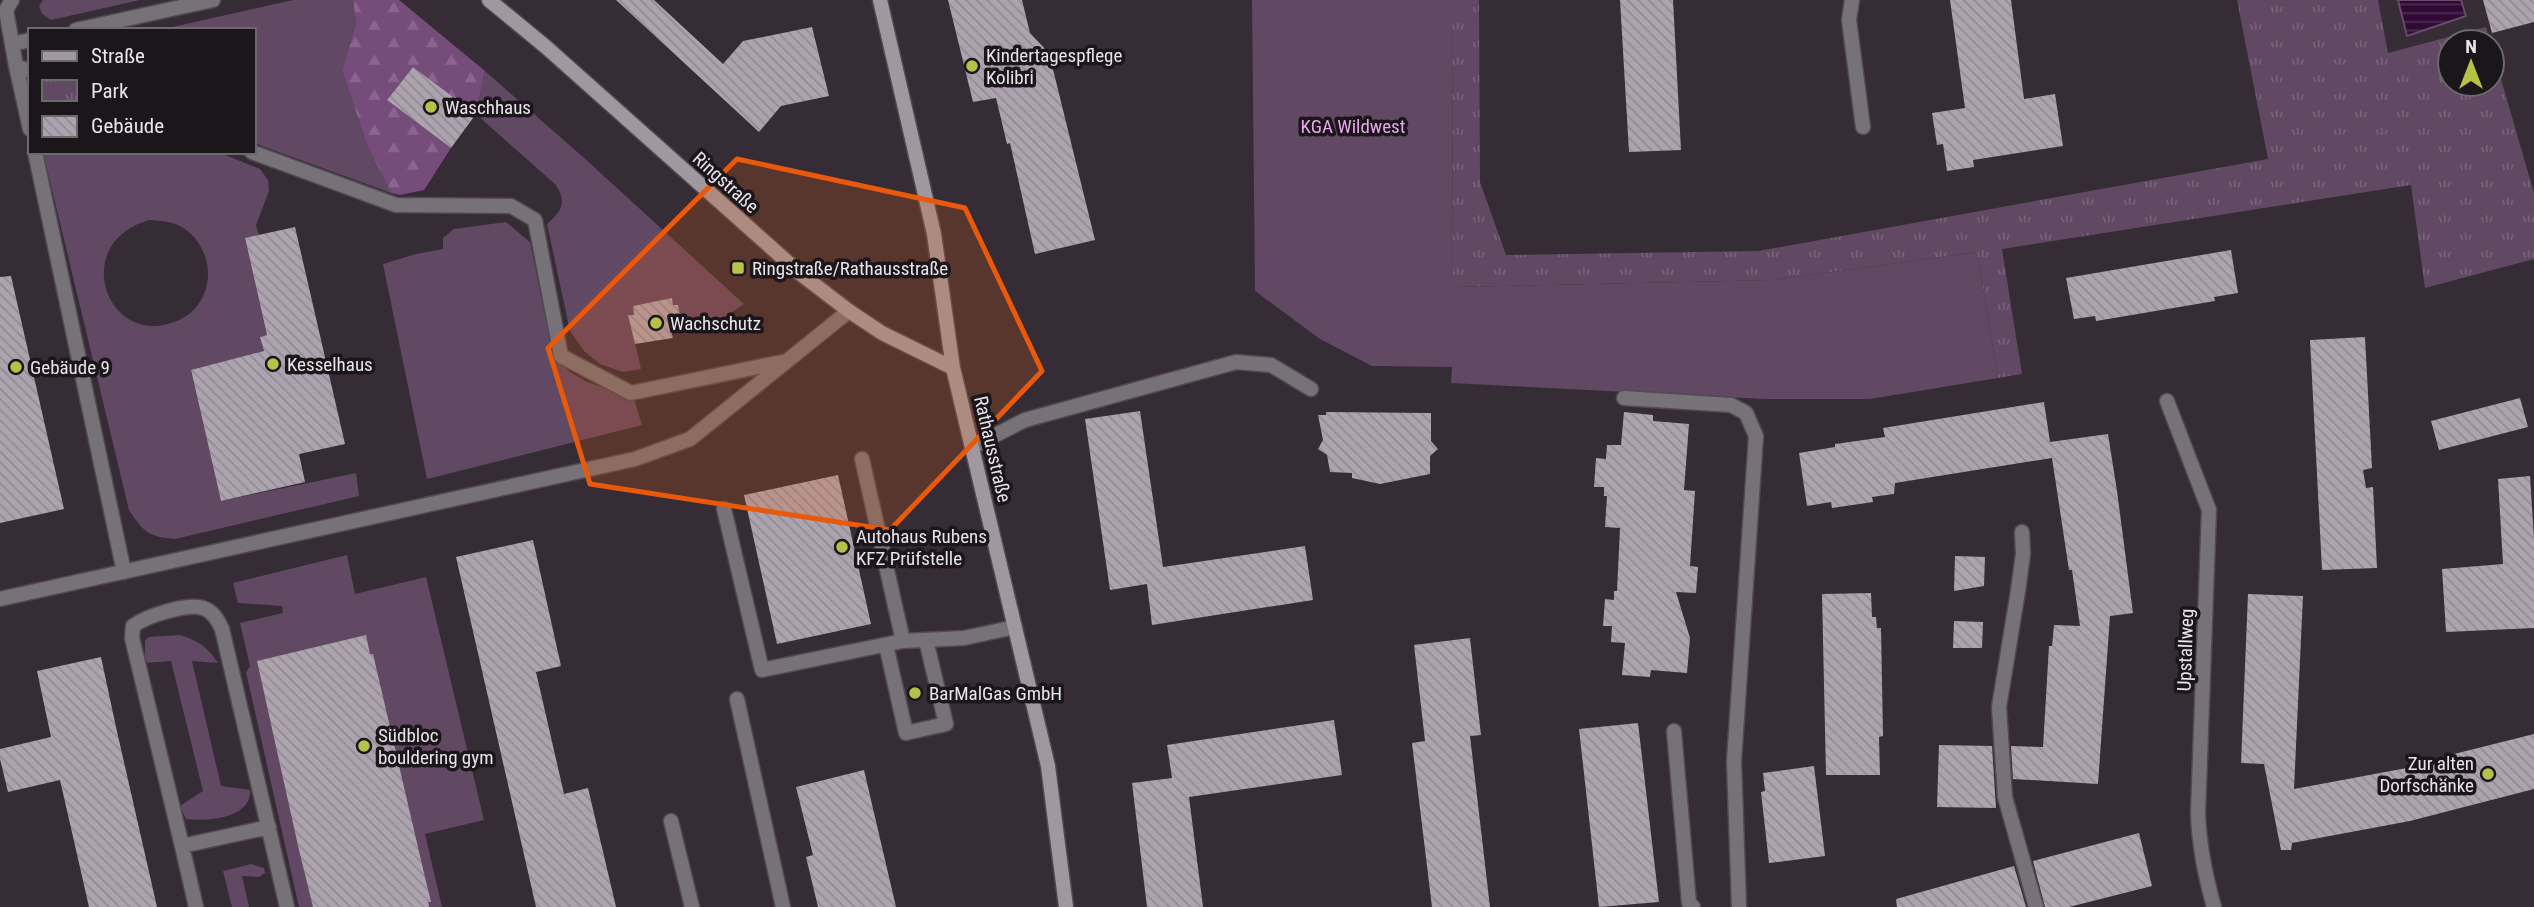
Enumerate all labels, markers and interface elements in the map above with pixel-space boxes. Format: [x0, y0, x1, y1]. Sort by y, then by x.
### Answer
legend [28, 28, 256, 154]
north arrow [2436, 28, 2506, 98]
text: N [2465, 35, 2477, 58]
text: Straße [91, 44, 145, 68]
place label: Kindertagespflege Kolibri [986, 44, 1122, 89]
marker: Kindertagespflege Kolibri [964, 58, 980, 74]
text: Park [91, 79, 129, 103]
place label: Waschhaus [445, 96, 531, 119]
marker: Waschhaus [423, 99, 439, 115]
text: Gebäude [91, 114, 164, 138]
park label: KGA Wildwest [1301, 115, 1405, 138]
street label: Ringstraße [688, 147, 763, 218]
place label: Ringstraße/Rathausstraße [752, 257, 948, 280]
marker: Ringstraße/Rathausstraße [730, 260, 746, 276]
place label: Wachschutz [670, 312, 761, 335]
marker: Wachschutz [648, 315, 664, 331]
place label: Kesselhaus [287, 353, 373, 376]
place label: Gebäude 9 [30, 356, 110, 379]
marker: Kesselhaus [265, 356, 281, 372]
marker: Gebäude 9 [8, 359, 24, 375]
street label: Rathausstraße [969, 394, 1016, 505]
place label: Autohaus Rubens KFZ Prüfstelle [856, 525, 987, 570]
marker: Autohaus Rubens KFZ Prüfstelle [834, 539, 850, 555]
street label: Upstallweg [2173, 608, 2198, 692]
place label: BarMalGas GmbH [929, 682, 1062, 705]
marker: BarMalGas GmbH [907, 685, 923, 701]
place label: Südbloc bouldering gym [378, 724, 493, 769]
marker: Südbloc bouldering gym [356, 738, 372, 754]
place label: Zur alten Dorfschänke [2379, 752, 2474, 797]
marker: Zur alten Dorfschänke [2480, 766, 2496, 782]

